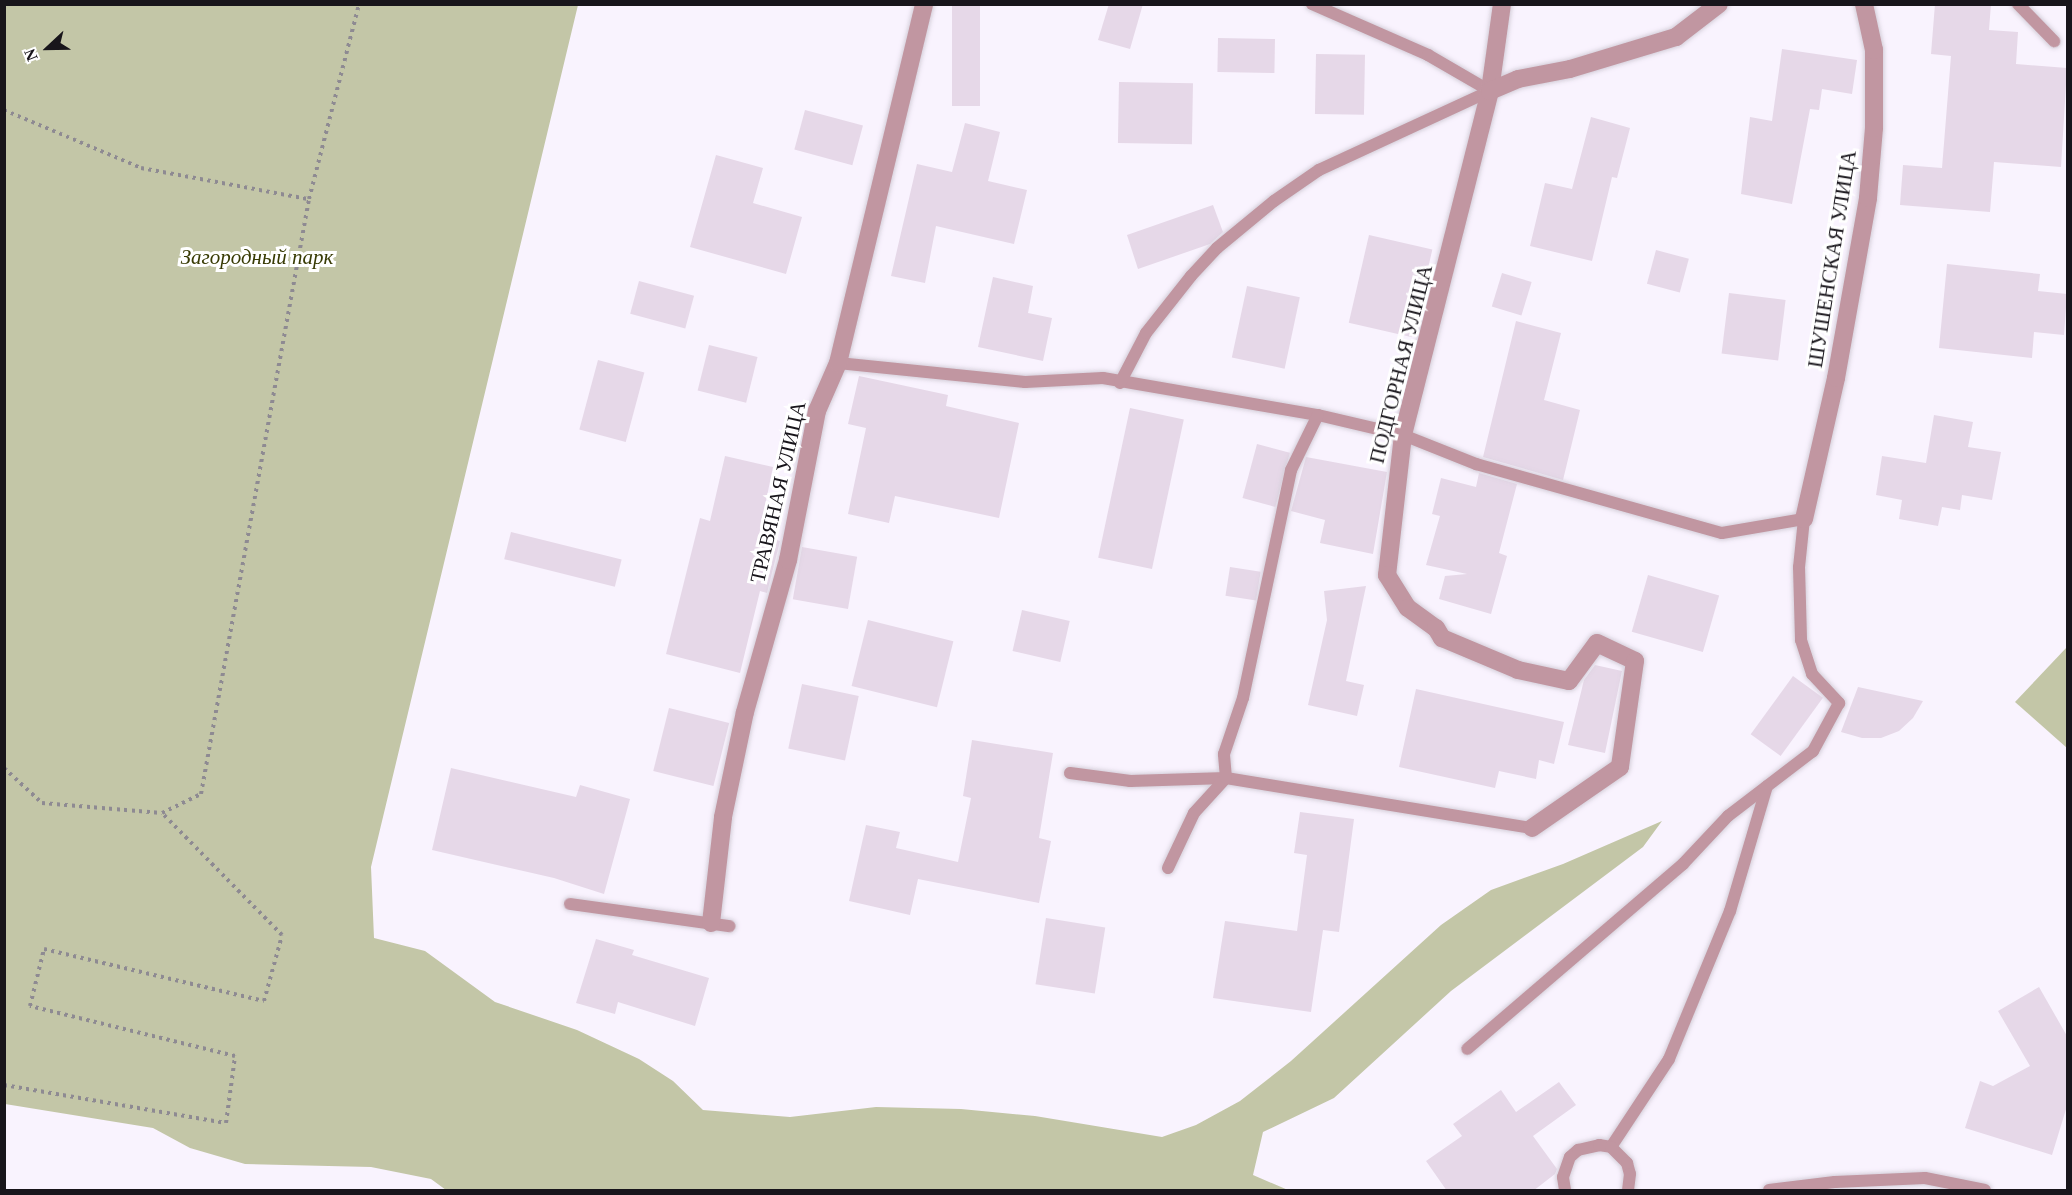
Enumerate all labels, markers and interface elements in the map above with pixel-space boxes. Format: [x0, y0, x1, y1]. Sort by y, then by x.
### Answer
north arrow [18, 18, 78, 78]
text: N [21, 46, 41, 63]
street label: ШУШЕНСКАЯ УЛИЦА [1802, 148, 1862, 370]
park label: Загородный парк [181, 244, 333, 270]
street label: ПОДГОРНАЯ УЛИЦА [1364, 262, 1438, 466]
street label: ТРАВЯНАЯ УЛИЦА [745, 399, 811, 585]

